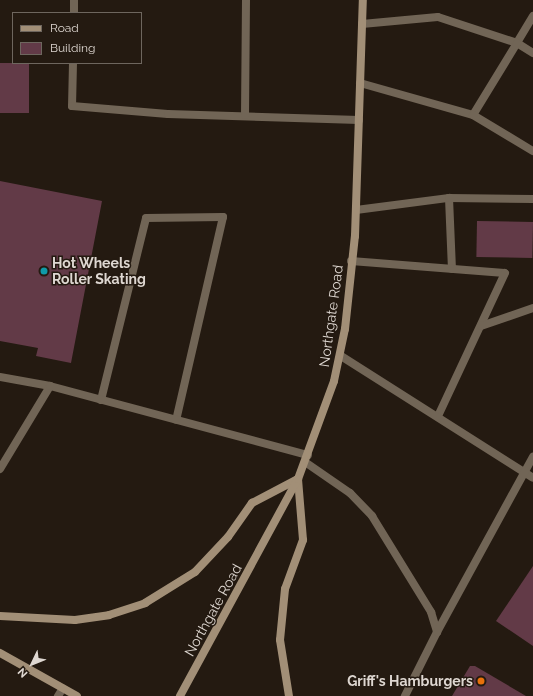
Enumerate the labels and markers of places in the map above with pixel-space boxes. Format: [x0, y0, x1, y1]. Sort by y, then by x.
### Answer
place label: Hot Wheels Roller Skating [52, 255, 146, 288]
marker: Hot Wheels Roller Skating [39, 266, 49, 276]
place label: Griff's Hamburgers [347, 673, 473, 689]
marker: Griff's Hamburgers [476, 676, 486, 686]

